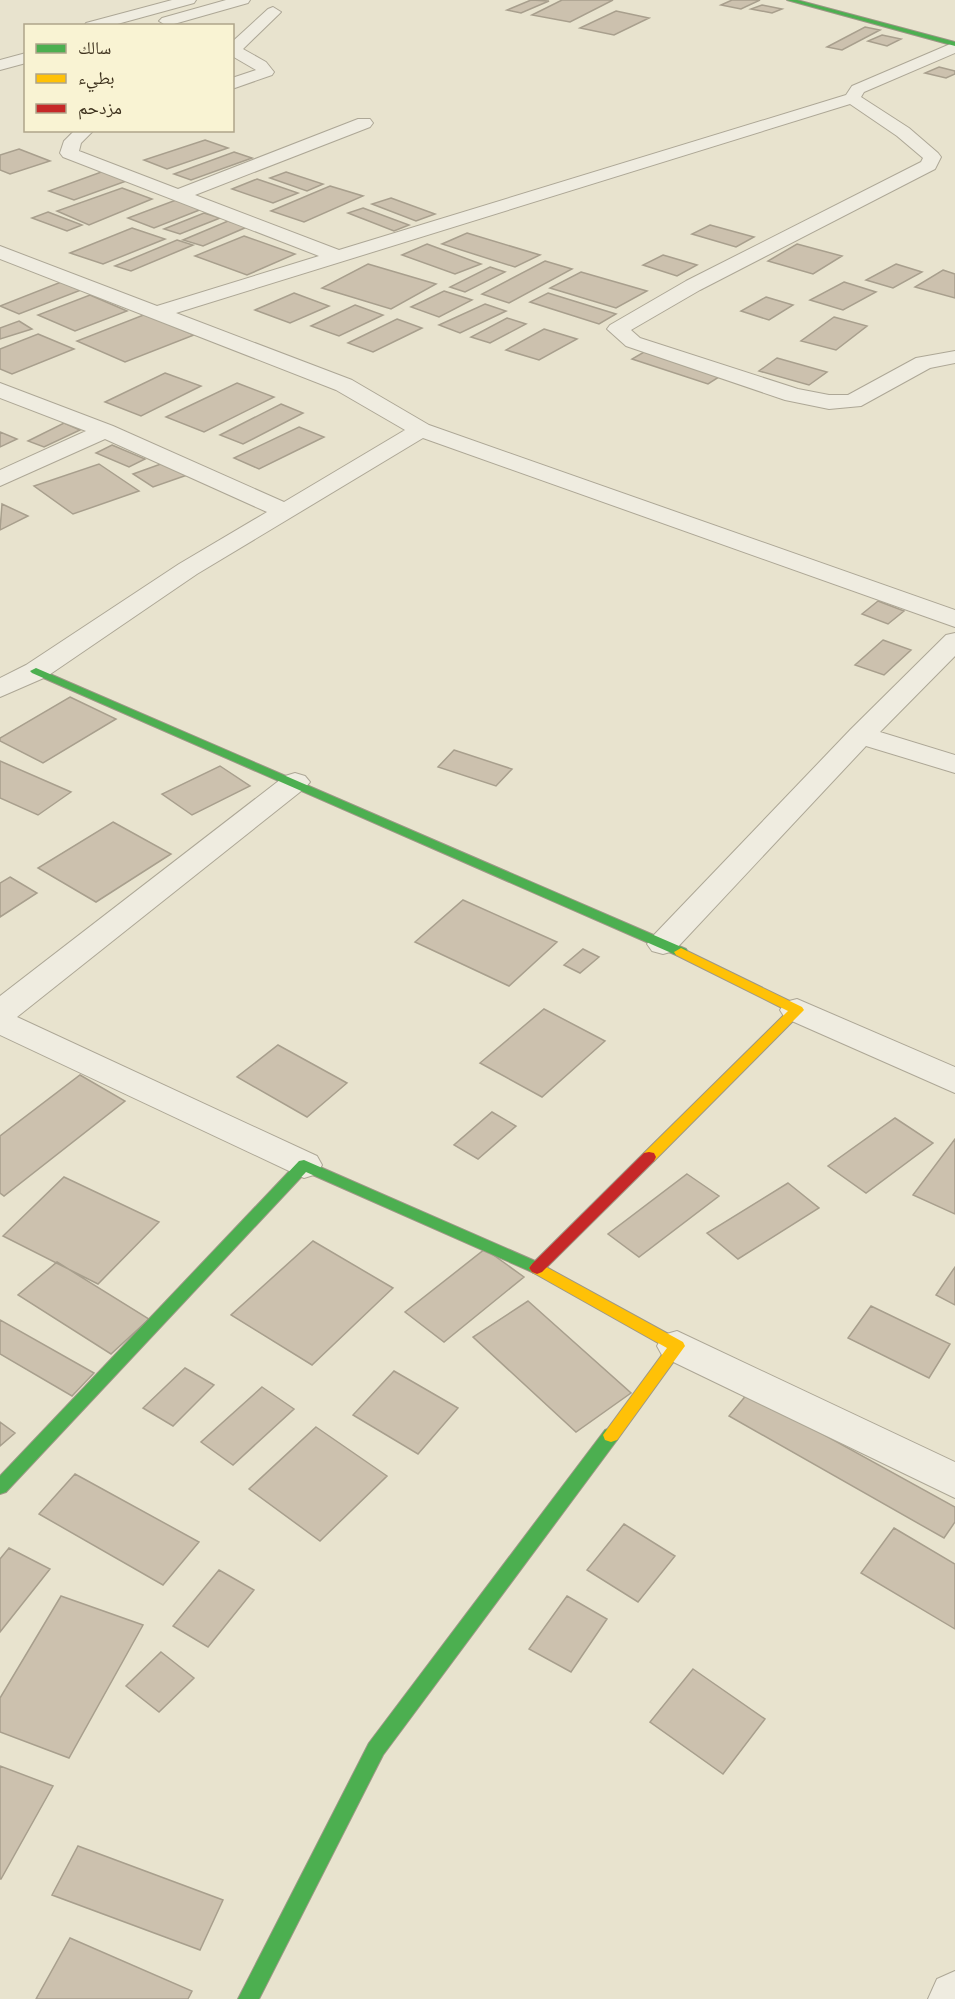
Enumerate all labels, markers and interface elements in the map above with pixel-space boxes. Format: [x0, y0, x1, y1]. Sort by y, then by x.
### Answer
legend [24, 24, 234, 132]
text: سالك [78, 36, 111, 59]
text: بطيء [78, 66, 115, 93]
text: مزدحم [78, 96, 122, 120]

